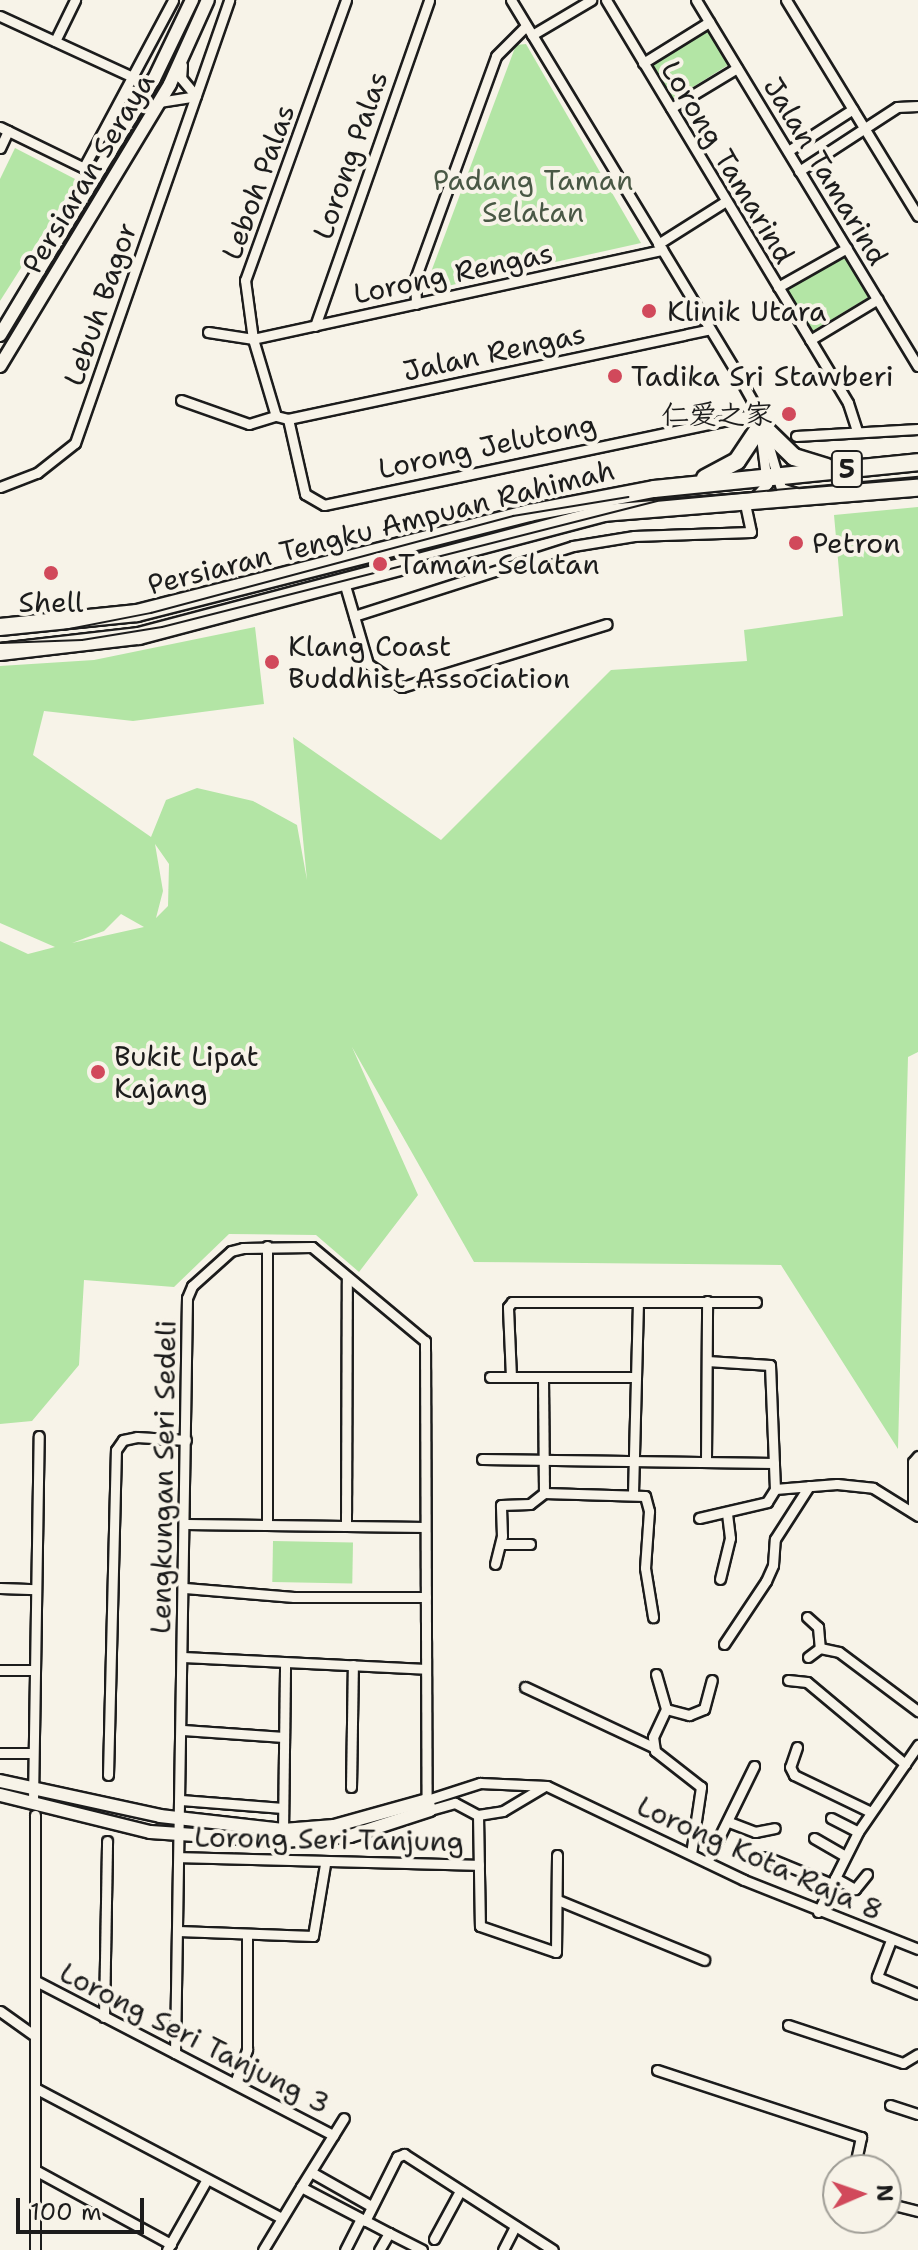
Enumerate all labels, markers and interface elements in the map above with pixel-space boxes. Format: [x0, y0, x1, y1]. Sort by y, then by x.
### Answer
street label: Lorong Tamarind [654, 54, 802, 270]
street label: Persiaran Seraya [15, 67, 161, 279]
street label: Lorong Palas [306, 67, 394, 243]
street label: Jalan Tamarind [757, 71, 895, 271]
street label: Leboh Palas [214, 100, 302, 264]
park label: Padang Taman Selatan [433, 163, 633, 229]
street label: Lebuh Bagor [56, 218, 144, 390]
street label: Lorong Rengas [350, 235, 556, 311]
place label: Klinik Utara [667, 294, 826, 328]
marker: Klinik Utara [638, 300, 660, 322]
street label: Jalan Rengas [400, 316, 588, 388]
place label: Tadika Sri Stawberi [631, 359, 894, 393]
marker: Tadika Sri Stawberi [606, 367, 624, 385]
place label: 仁爱之家 [661, 397, 773, 431]
marker: 仁爱之家 [780, 405, 798, 423]
street label: Lorong Jelutong [375, 406, 599, 486]
road number: 5 [829, 447, 865, 491]
street label: Persiaran Tengku Ampuan Rahimah [144, 453, 618, 601]
place label: Petron [812, 526, 900, 560]
marker: Petron [787, 534, 805, 552]
place label: Taman Selatan [398, 547, 600, 581]
marker: Taman Selatan [369, 553, 391, 575]
marker: Shell [42, 564, 60, 582]
place label: Shell [18, 585, 84, 619]
place label: Klang Coast Buddhist Association [288, 629, 570, 695]
marker: Klang Coast Buddhist Association [263, 653, 281, 671]
place label: Bukit Lipat Kajang [114, 1039, 259, 1105]
marker: Bukit Lipat Kajang [89, 1063, 107, 1081]
street label: Lengkungan Seri Sedeli [143, 1320, 183, 1634]
street label: Lorong Kota Raja 8 [632, 1789, 888, 1927]
street label: Lorong Seri Tanjung [194, 1820, 464, 1858]
street label: Lorong Seri Tanjung 3 [54, 1955, 336, 2121]
north arrow [822, 2154, 902, 2234]
scale bar [20, 2182, 148, 2232]
text: N [870, 2184, 899, 2202]
text: 100 m [30, 2196, 102, 2228]

